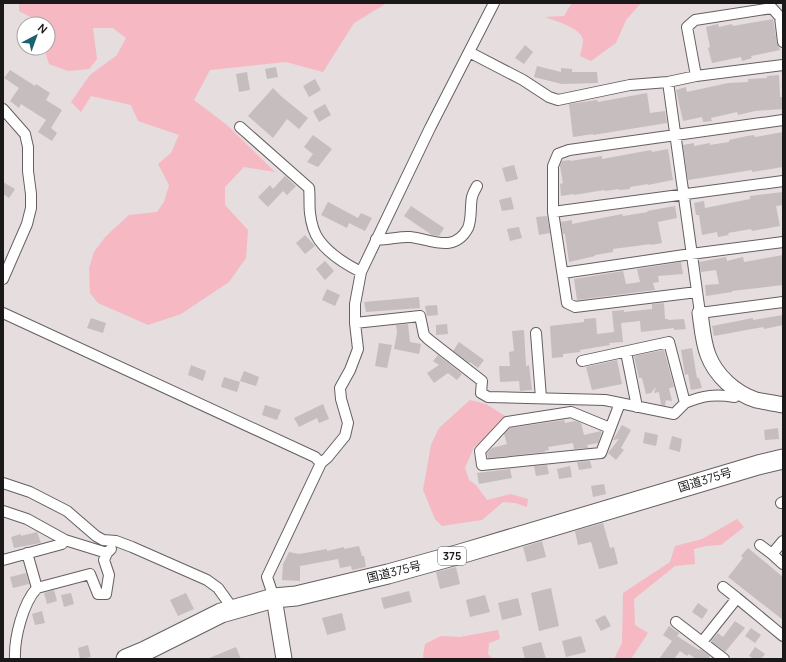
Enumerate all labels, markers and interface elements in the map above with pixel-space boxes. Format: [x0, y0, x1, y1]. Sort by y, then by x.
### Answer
north arrow [16, 16, 56, 56]
text: N [35, 20, 51, 36]
street label: 国道375号 [676, 463, 734, 496]
road number: 375 [438, 547, 466, 565]
street label: 国道375号 [365, 557, 423, 586]

